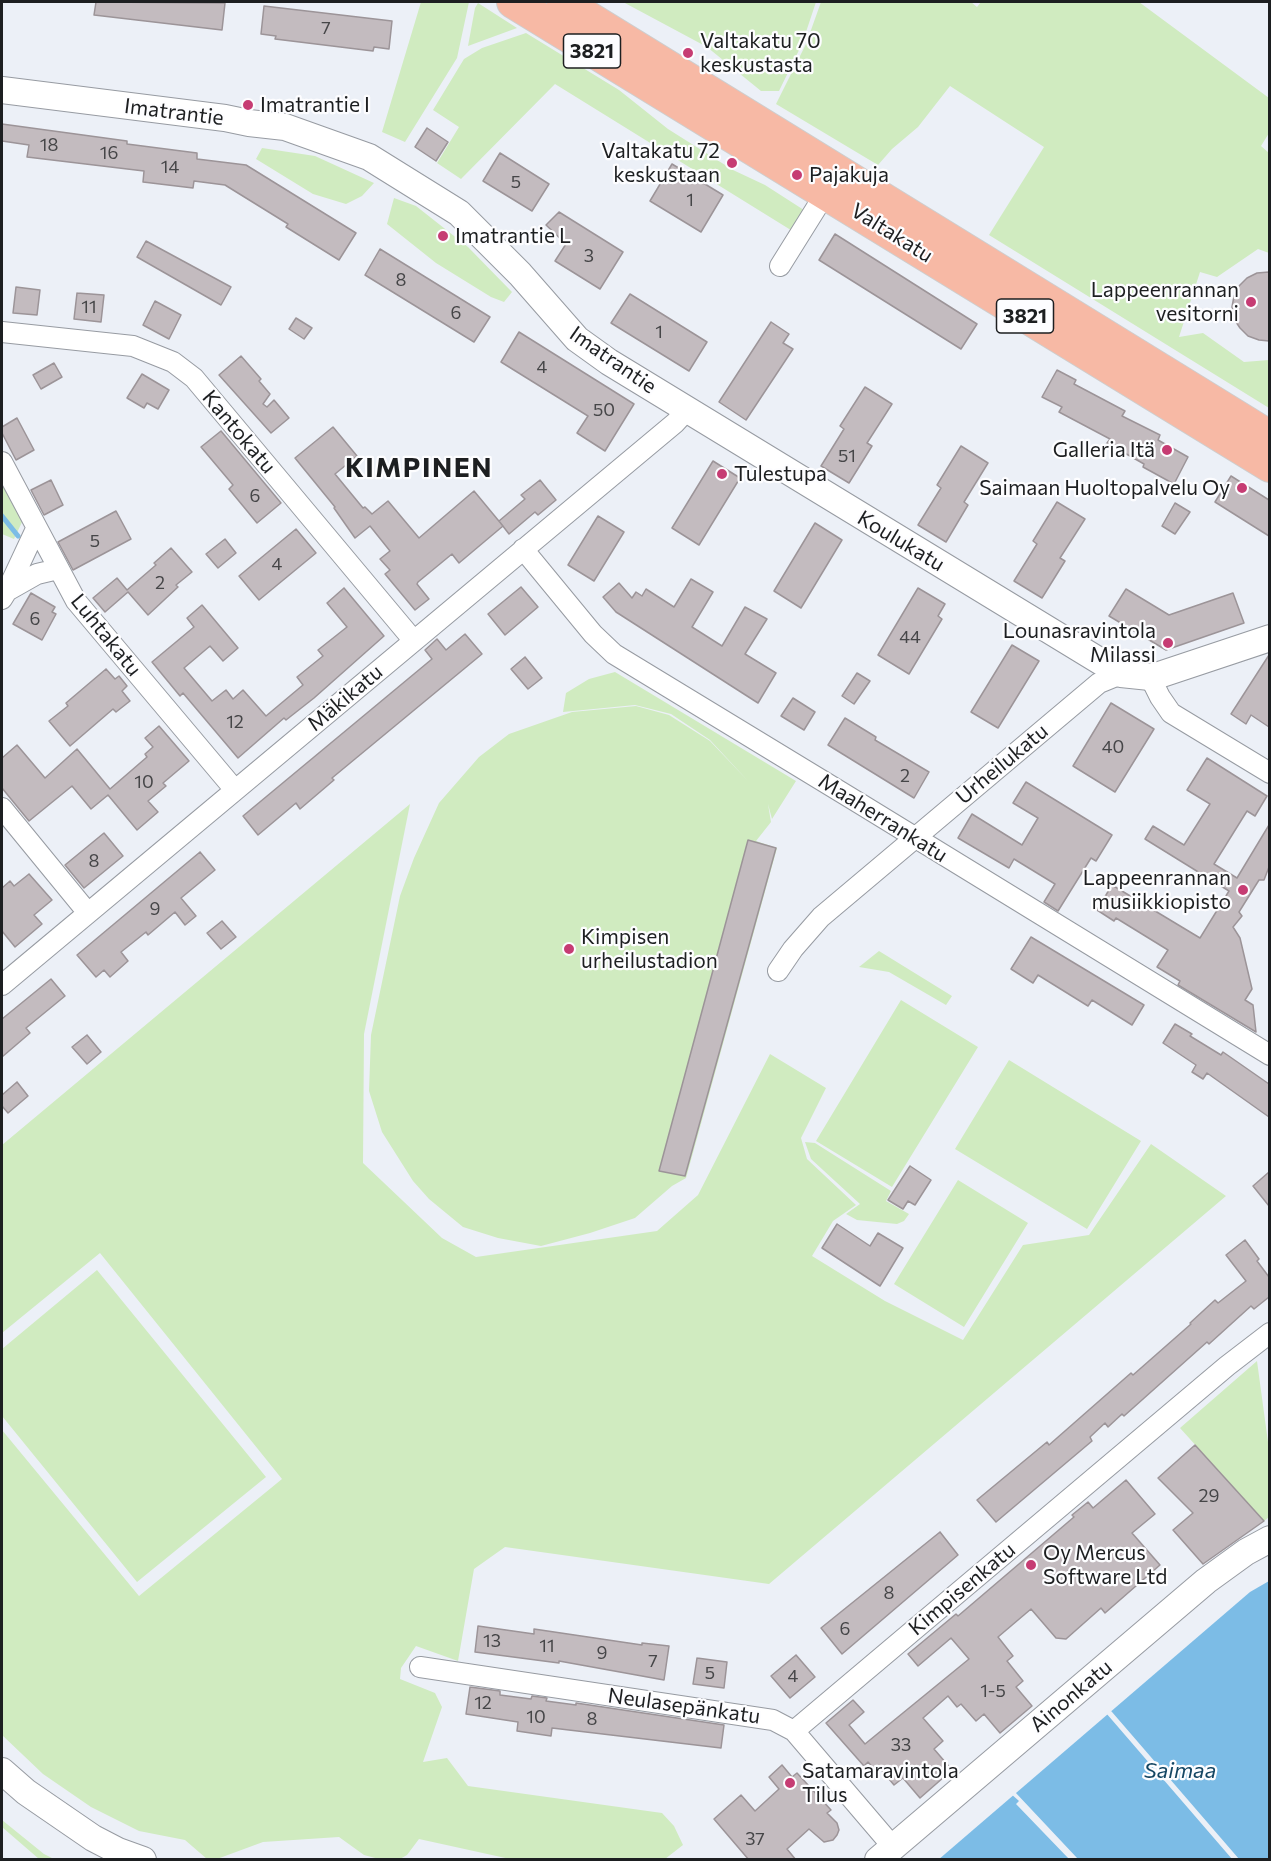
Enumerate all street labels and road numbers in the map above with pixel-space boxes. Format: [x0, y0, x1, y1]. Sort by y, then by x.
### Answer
road number: 3821 [564, 34, 620, 68]
street label: Imatrantie [123, 93, 225, 131]
street label: Valtakatu [846, 198, 938, 268]
road number: 3821 [996, 299, 1054, 333]
street label: Imatrantie [565, 321, 661, 399]
street label: Kantokatu [197, 385, 281, 479]
street label: Koulukatu [853, 505, 949, 577]
street label: Luhtakatu [65, 589, 147, 681]
street label: Mäkikatu [302, 659, 388, 737]
street label: Urheilukatu [951, 718, 1053, 810]
street label: Maaherrankatu [814, 768, 952, 868]
street label: Kimpisenkatu [904, 1537, 1020, 1641]
street label: Ainonkatu [1025, 1654, 1117, 1738]
street label: Neulasepänkatu [606, 1683, 762, 1729]

